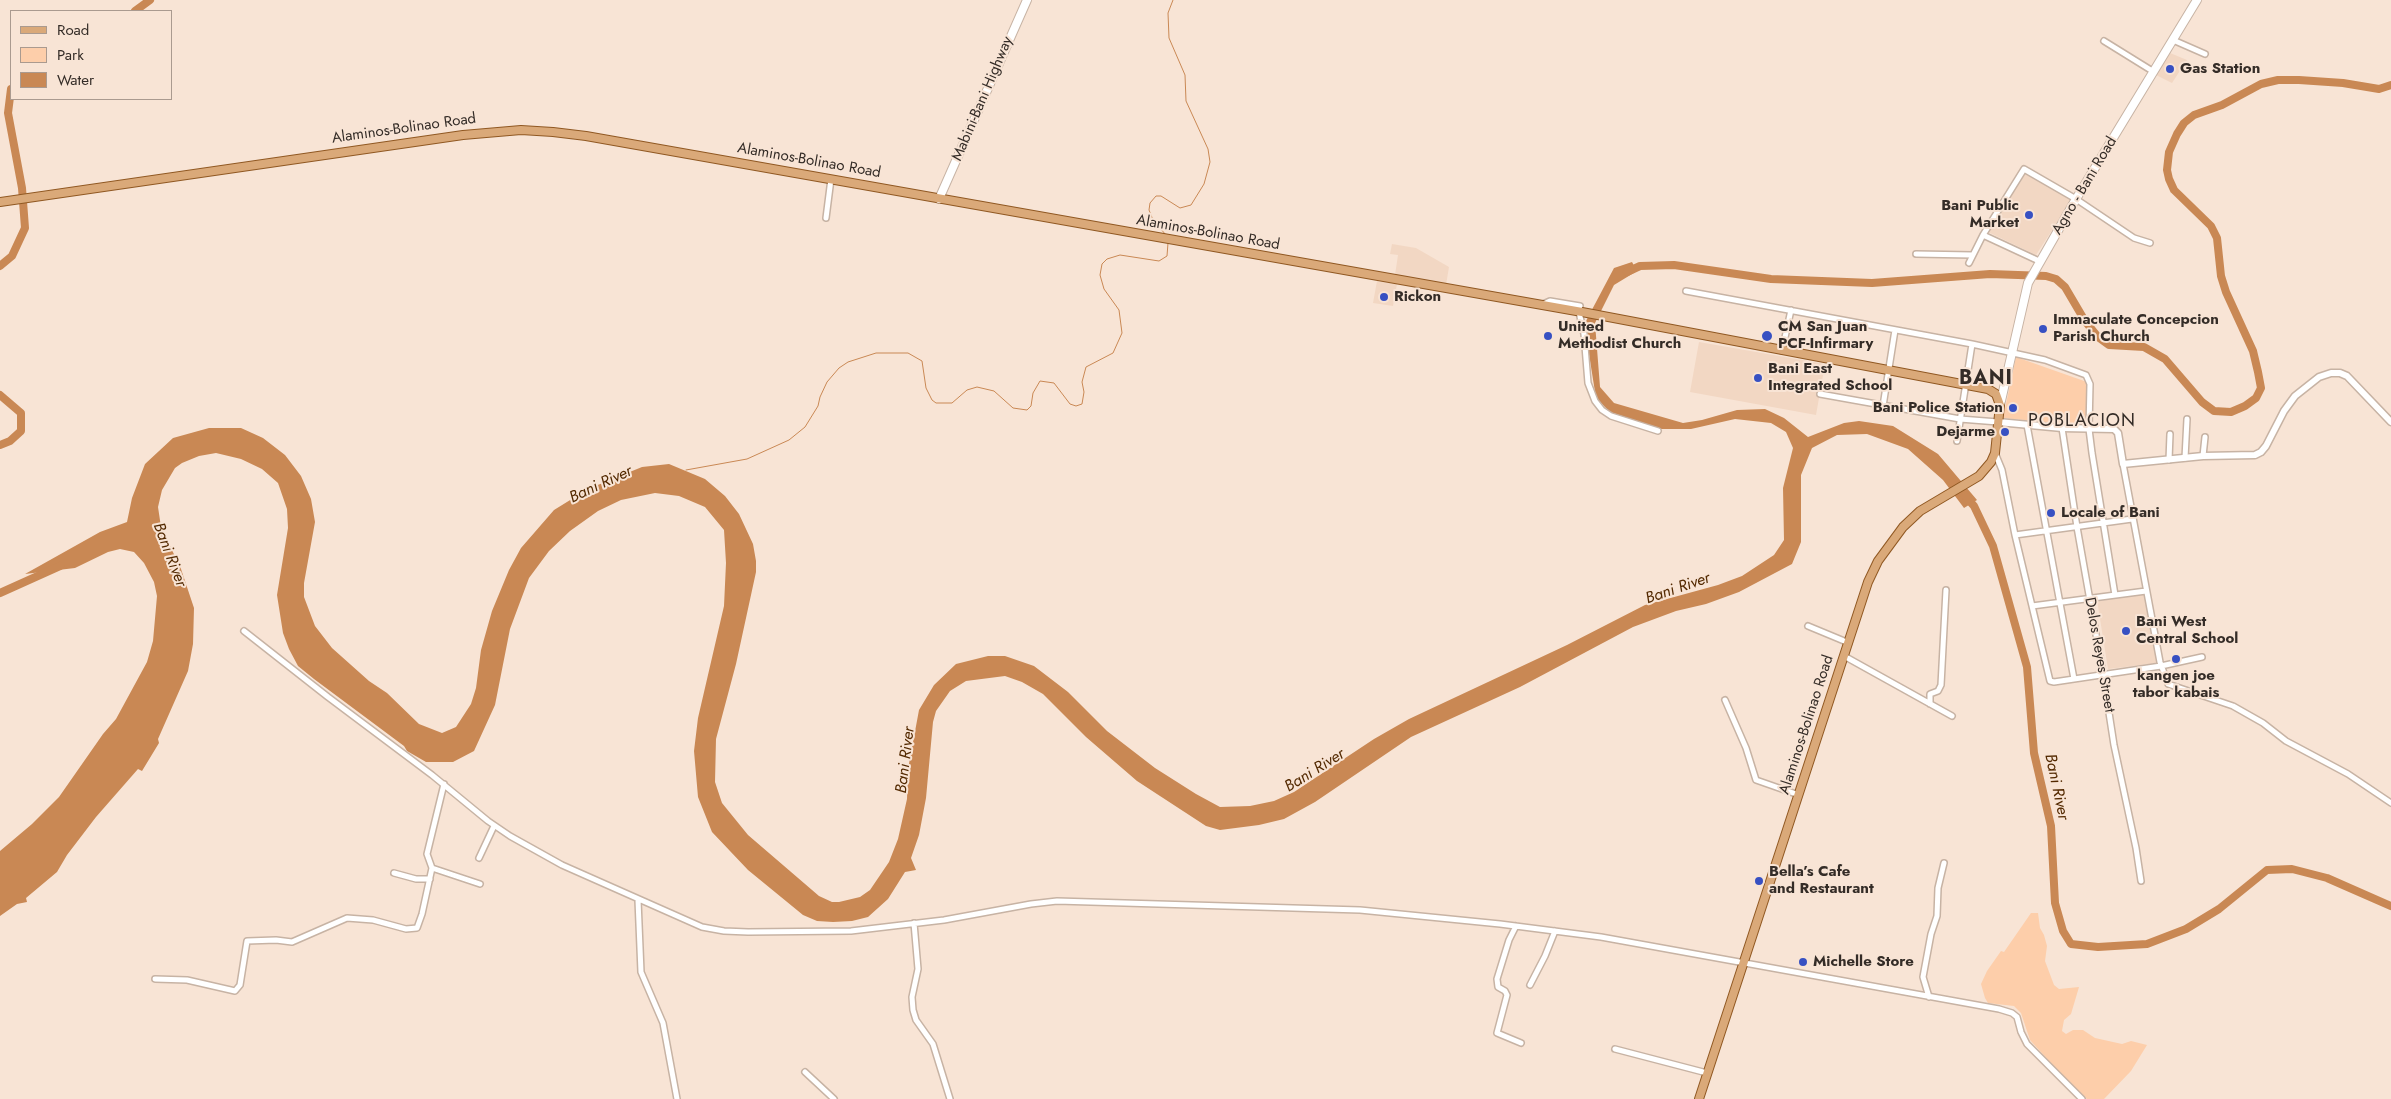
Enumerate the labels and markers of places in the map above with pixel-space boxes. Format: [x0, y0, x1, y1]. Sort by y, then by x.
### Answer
place label: Gas Station [2180, 60, 2260, 78]
marker: Gas Station [2164, 63, 2176, 75]
place label: Bani Public Market [1941, 197, 2019, 232]
marker: Bani Public Market [2023, 209, 2035, 221]
place label: Rickon [1394, 288, 1441, 306]
marker: Rickon [1378, 291, 1390, 303]
place label: Immaculate Concepcion Parish Church [2053, 311, 2219, 346]
place label: United Methodist Church [1558, 318, 1681, 353]
place label: CM San Juan PCF-Infirmary [1778, 318, 1873, 353]
marker: Immaculate Concepcion Parish Church [2037, 323, 2049, 335]
marker: CM San Juan PCF-Infirmary [1760, 329, 1774, 343]
marker: United Methodist Church [1542, 330, 1554, 342]
place label: Bani East Integrated School [1768, 360, 1892, 395]
marker: Bani East Integrated School [1752, 372, 1764, 384]
place label: Bani Police Station [1873, 399, 2003, 417]
marker: Bani Police Station [2007, 402, 2019, 414]
place label: Dejarme [1936, 423, 1995, 441]
marker: Dejarme [1999, 426, 2011, 438]
place label: Locale of Bani [2061, 504, 2160, 522]
marker: Locale of Bani [2045, 507, 2057, 519]
place label: Bani West Central School [2136, 613, 2238, 648]
marker: Bani West Central School [2120, 625, 2132, 637]
marker: kangen joe tabor kabais [2170, 653, 2182, 665]
place label: kangen joe tabor kabais [2133, 667, 2219, 702]
place label: Bella’s Cafe and Restaurant [1769, 863, 1874, 898]
marker: Bella’s Cafe and Restaurant [1753, 875, 1765, 887]
place label: Michelle Store [1813, 953, 1914, 971]
marker: Michelle Store [1797, 956, 1809, 968]

